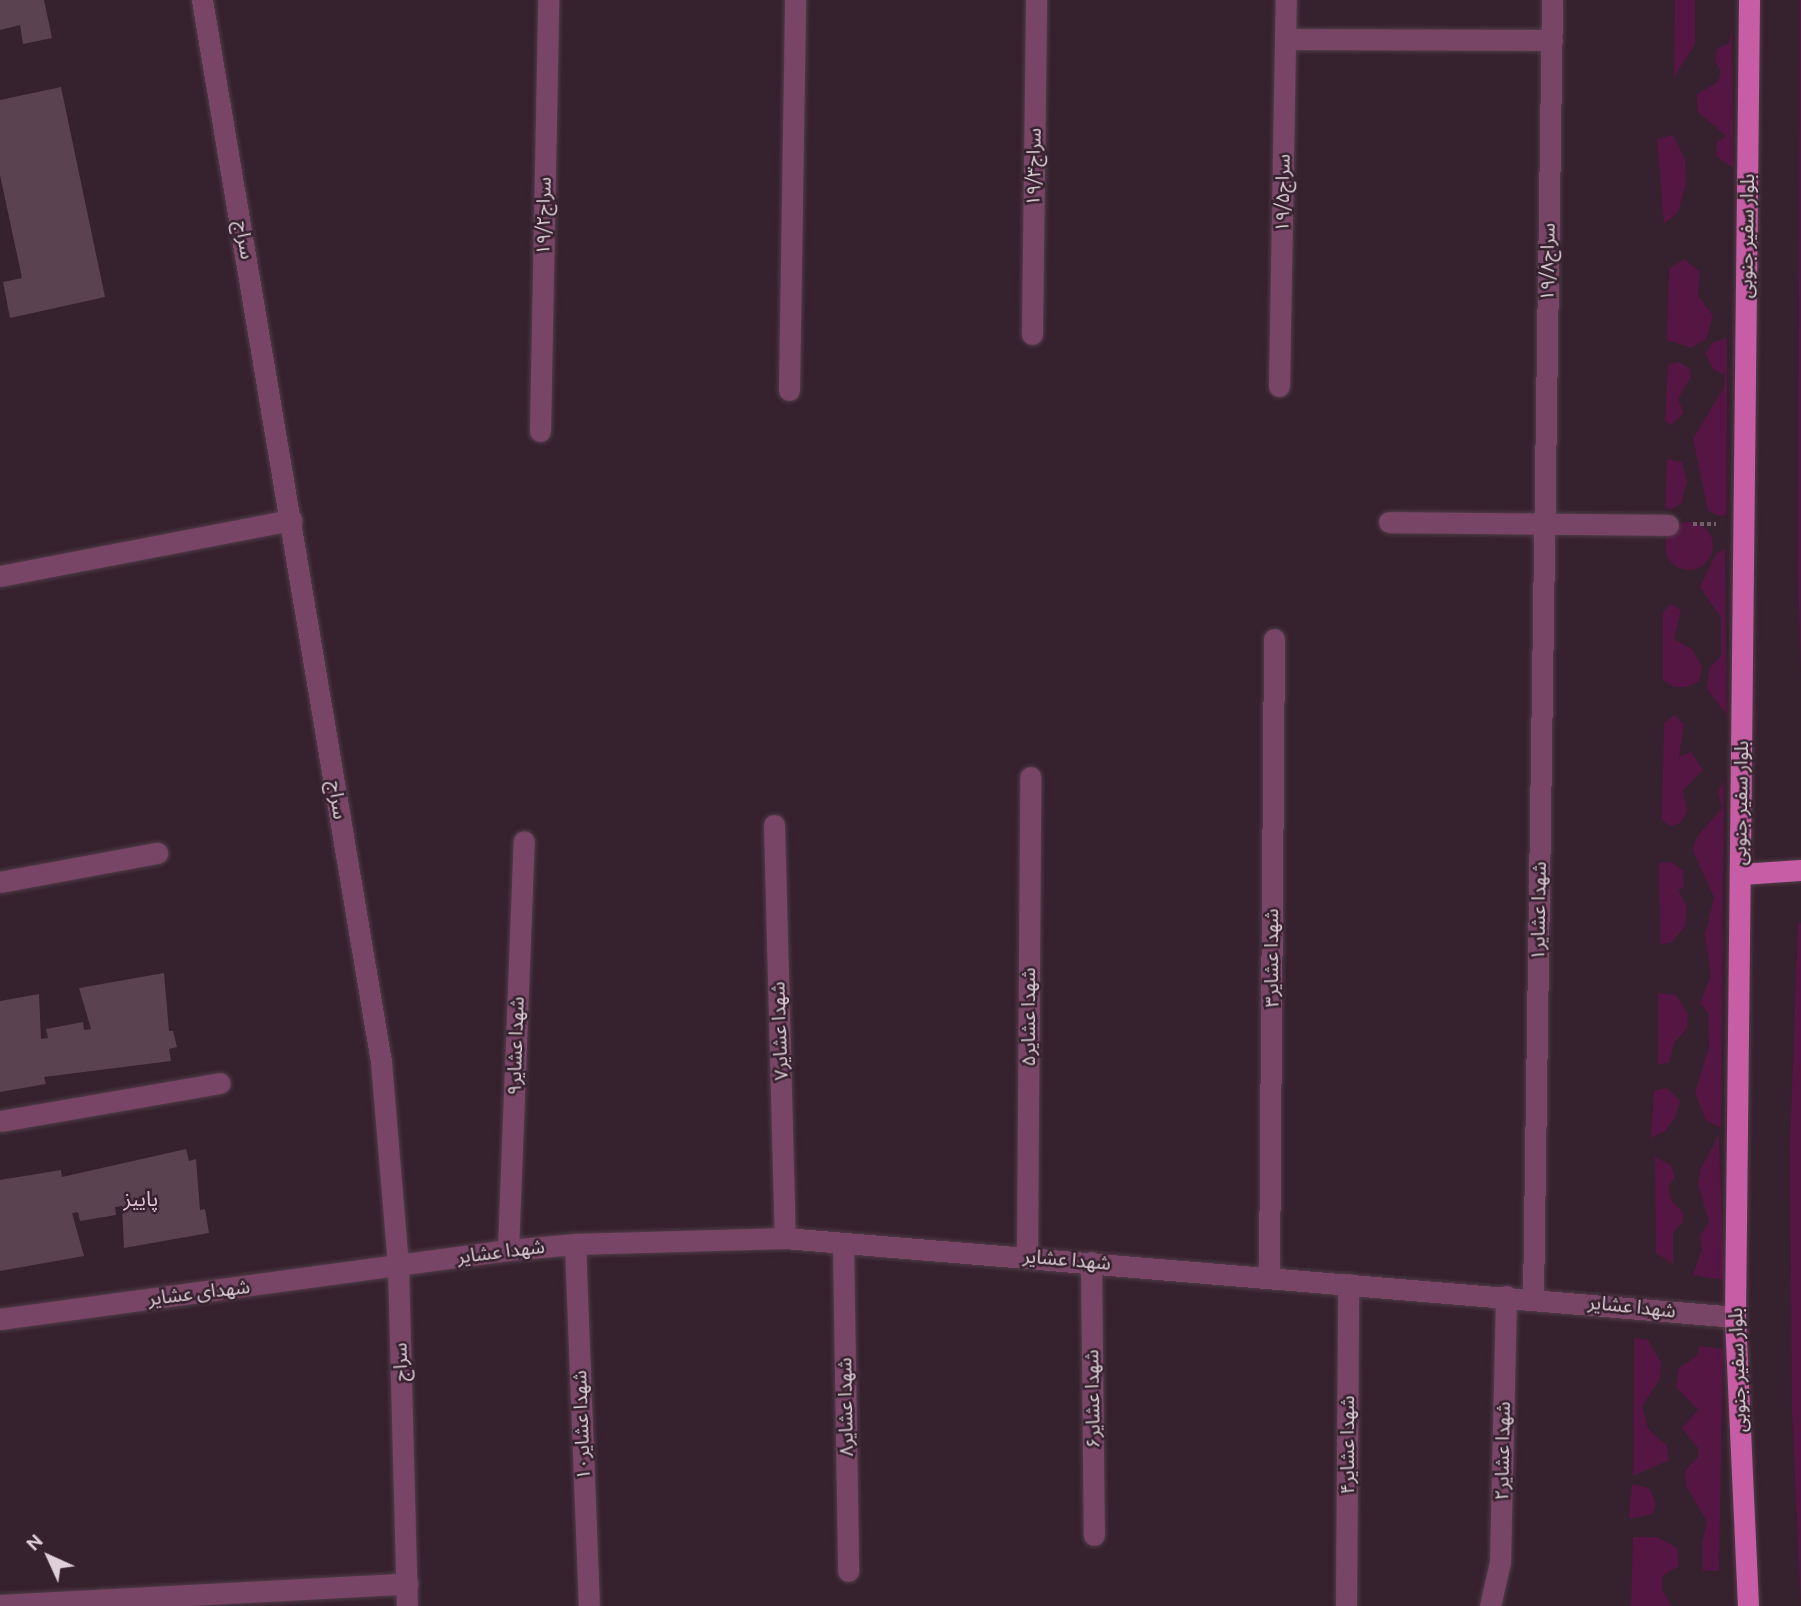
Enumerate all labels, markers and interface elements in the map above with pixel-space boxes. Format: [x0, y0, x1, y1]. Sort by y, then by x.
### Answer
street label: سراج۱۹/۳ [1022, 128, 1046, 206]
street label: سراج۱۹/۵ [1271, 154, 1295, 232]
street label: بلوار سفیر جنوبی [1735, 173, 1759, 299]
street label: سراج۱۹/۲ [532, 177, 556, 255]
street label: سراج [229, 219, 259, 261]
street label: سراج۱۹/۸ [1536, 223, 1560, 301]
street label: بلوار سفیر جنوبی [1729, 740, 1753, 866]
street label: سراج [323, 779, 351, 821]
street label: شهدا عشایر۱ [1527, 861, 1551, 961]
street label: شهدا عشایر۳ [1261, 909, 1283, 1007]
street label: شهدا عشایر۵ [1018, 968, 1040, 1066]
street label: شهدا عشایر۷ [767, 981, 793, 1081]
street label: شهدا عشایر۹ [503, 996, 529, 1096]
district label: پاییز [124, 1185, 158, 1211]
street label: شهدا عشایر [456, 1235, 546, 1269]
street label: شهدا عشایر [1022, 1245, 1112, 1275]
street label: شهدای عشایر [147, 1275, 251, 1311]
street label: شهدا عشایر [1587, 1291, 1677, 1323]
street label: بلوار سفیر جنوبی [1724, 1307, 1752, 1433]
street label: سراج [389, 1342, 413, 1382]
street label: شهدا عشایر۶ [1081, 1349, 1105, 1449]
street label: شهدا عشایر۸ [834, 1357, 858, 1457]
street label: شهدا عشایر۱۰ [569, 1370, 595, 1480]
street label: شهدا عشایر۴ [1337, 1396, 1359, 1494]
street label: شهدا عشایر۲ [1491, 1401, 1515, 1501]
north arrow [14, 1522, 84, 1592]
text: N [21, 1529, 47, 1555]

